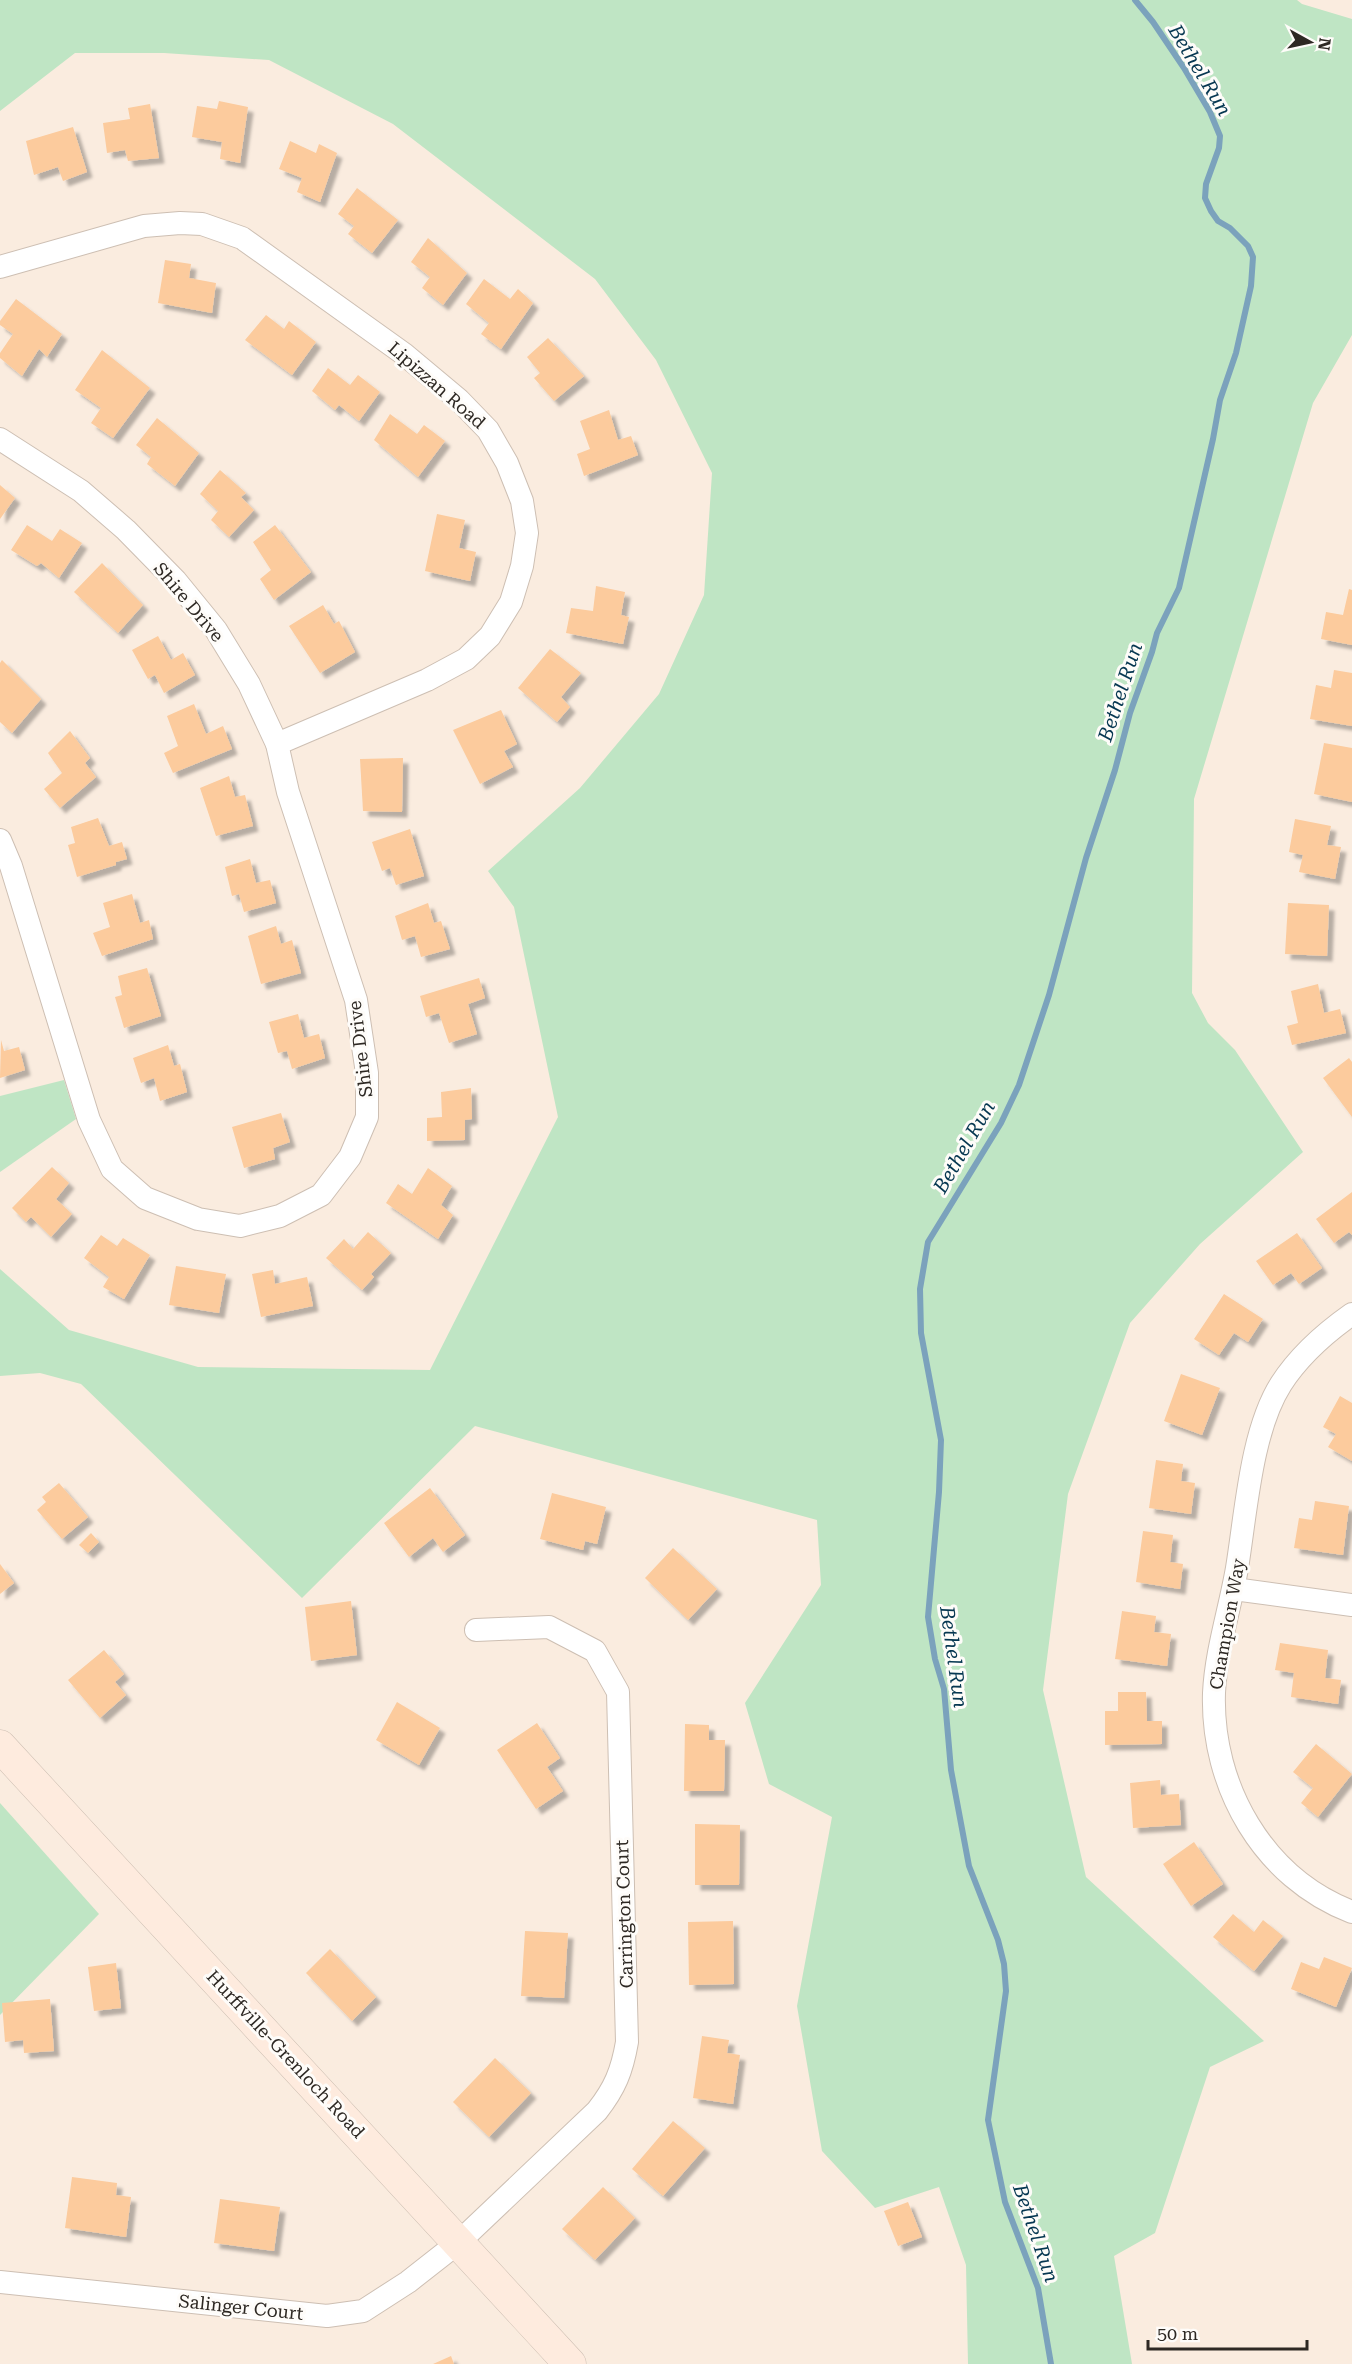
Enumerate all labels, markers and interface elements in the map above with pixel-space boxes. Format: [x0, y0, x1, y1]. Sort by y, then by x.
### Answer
north arrow [1280, 12, 1340, 72]
water label: Bethel Run [1163, 19, 1237, 120]
text: N [1314, 37, 1335, 51]
street label: Lipizzan Road [384, 337, 490, 433]
street label: Shire Drive [150, 558, 228, 646]
water label: Bethel Run [1092, 640, 1147, 745]
street label: Shire Drive [344, 999, 376, 1099]
water label: Bethel Run [928, 1097, 1000, 1198]
street label: Champion Way [1205, 1556, 1249, 1691]
water label: Bethel Run [935, 1604, 973, 1709]
street label: Carrington Court [611, 1839, 637, 1989]
street label: Hurffville-Grenloch Road [203, 1966, 370, 2143]
water label: Bethel Run [1008, 2180, 1064, 2285]
street label: Salinger Court [178, 2290, 305, 2324]
scale bar [1148, 2313, 1307, 2351]
text: 50 m [1157, 2323, 1198, 2344]

